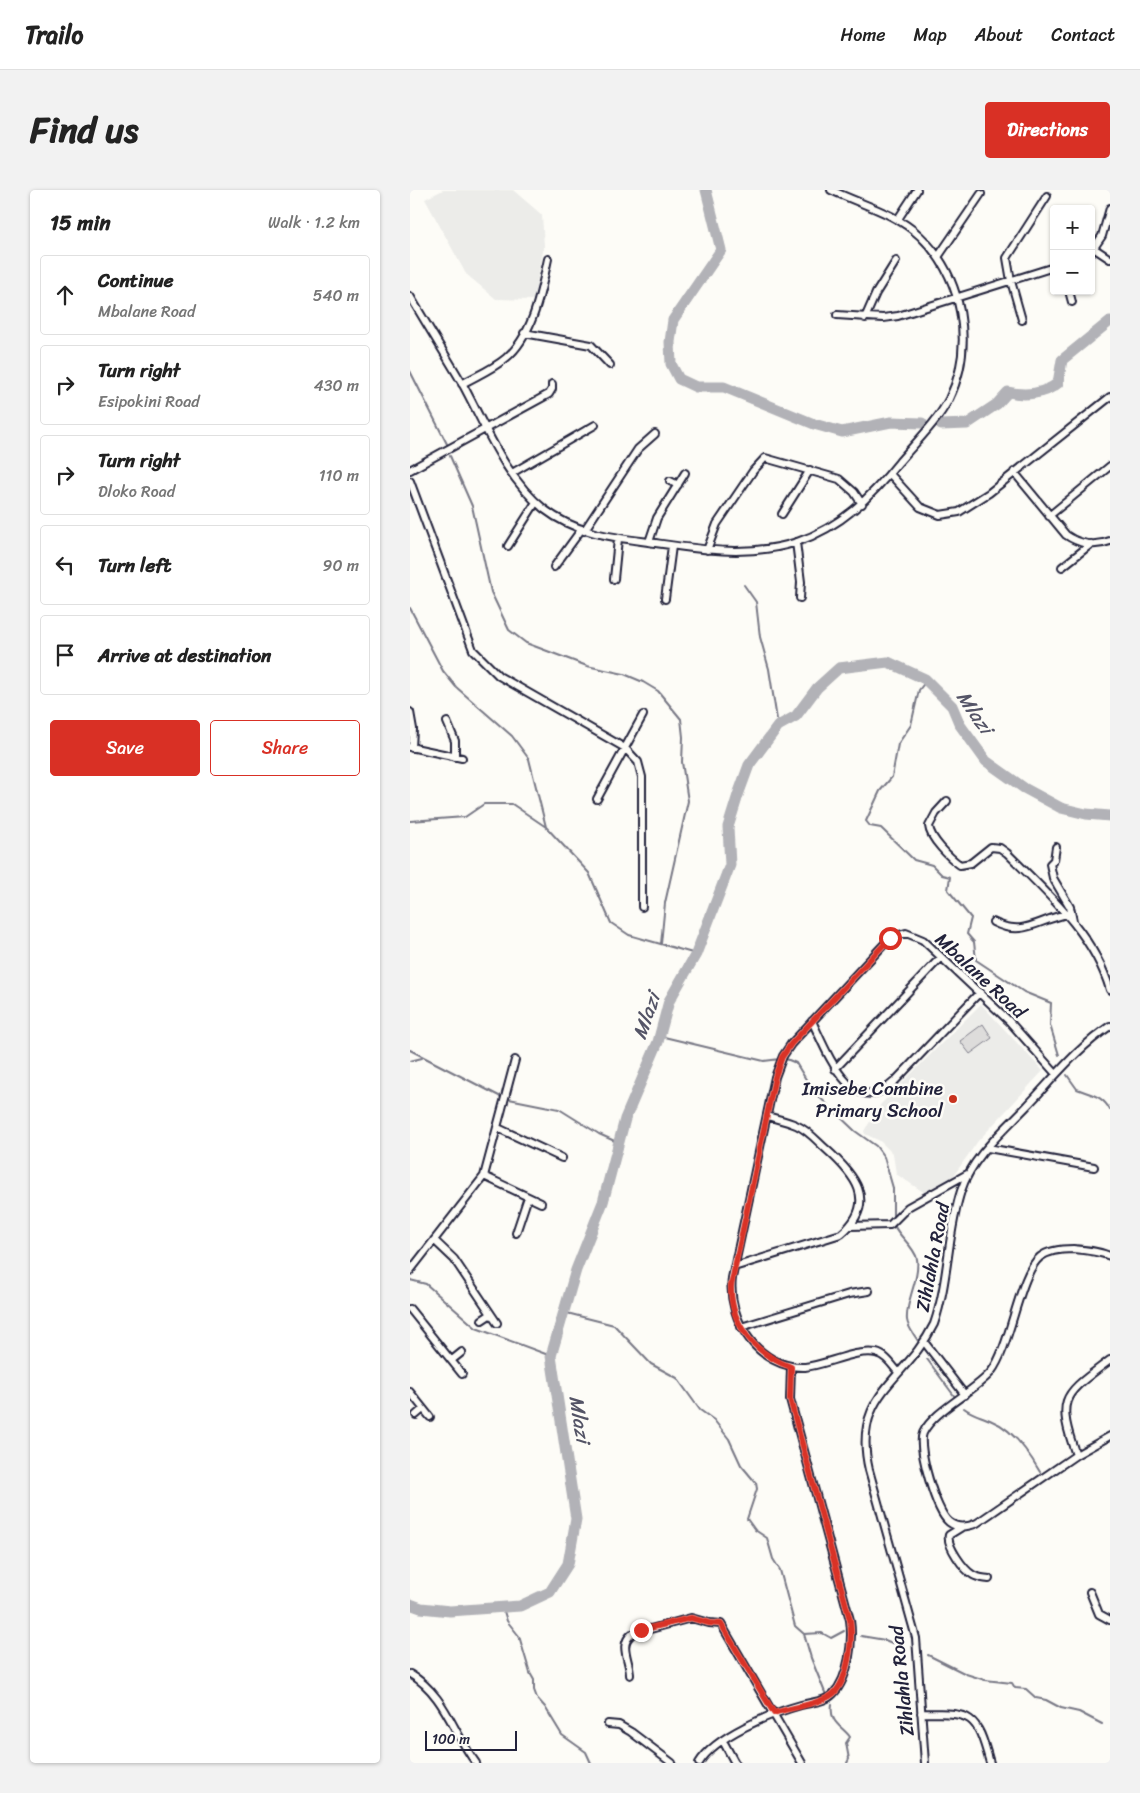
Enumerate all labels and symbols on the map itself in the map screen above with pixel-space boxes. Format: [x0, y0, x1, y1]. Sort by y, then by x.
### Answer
water label: Mlazi [947, 683, 1005, 745]
street label: Mbalane Road [927, 924, 1036, 1028]
route start [879, 927, 902, 950]
water label: Mlazi [622, 984, 672, 1044]
place label: Imisebe Combine Primary School [801, 1072, 944, 1127]
marker: Imisebe Combine Primary School [947, 1093, 959, 1105]
street label: Zihlahla Road [906, 1198, 959, 1315]
water label: Mlazi [559, 1393, 601, 1449]
route end [630, 1619, 653, 1642]
street label: Zihlahla Road [879, 1623, 924, 1738]
scale bar [425, 1728, 518, 1751]

